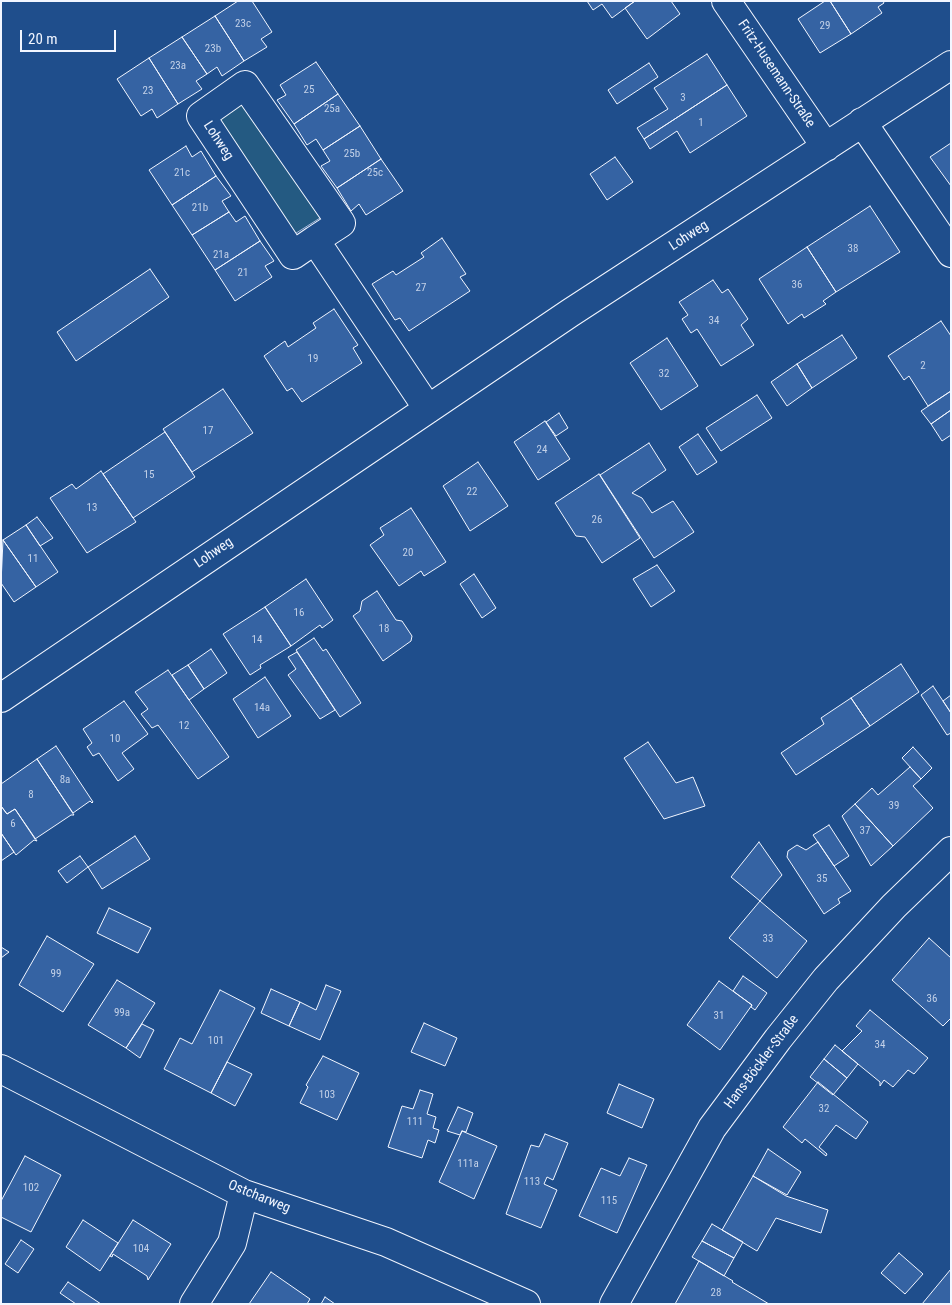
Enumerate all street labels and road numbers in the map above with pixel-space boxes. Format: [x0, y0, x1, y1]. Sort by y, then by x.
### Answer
street label: Fritz-Husemann-Straße [734, 17, 818, 131]
street label: Lohweg [199, 118, 237, 164]
street label: Lohweg [666, 217, 712, 255]
street label: Lohweg [191, 534, 237, 572]
street label: Hans-Böckler-Straße [721, 1012, 803, 1112]
street label: Ostcharweg [225, 1177, 293, 1217]

